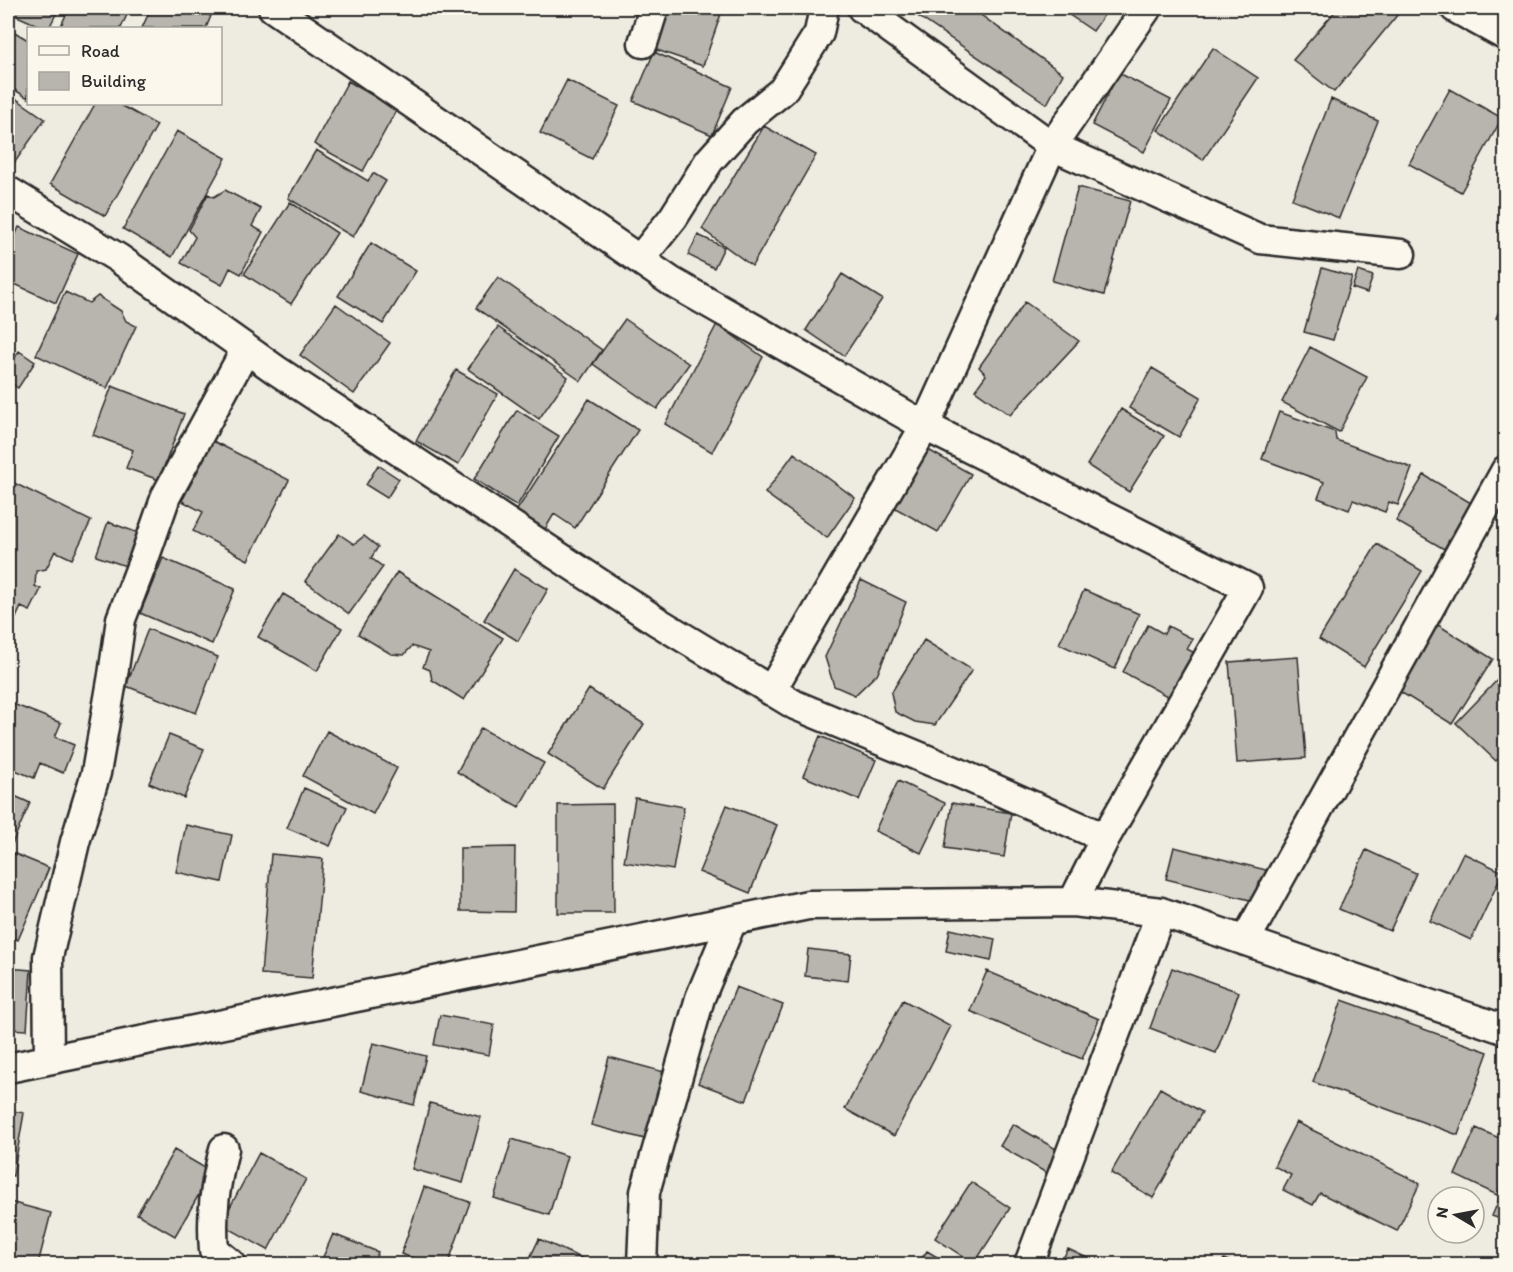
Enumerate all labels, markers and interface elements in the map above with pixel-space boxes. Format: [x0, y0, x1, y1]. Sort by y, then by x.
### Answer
legend [27, 27, 222, 105]
text: Road [81, 40, 120, 62]
text: Building [81, 70, 147, 92]
north arrow [1426, 1185, 1486, 1245]
text: N [1431, 1206, 1452, 1219]

